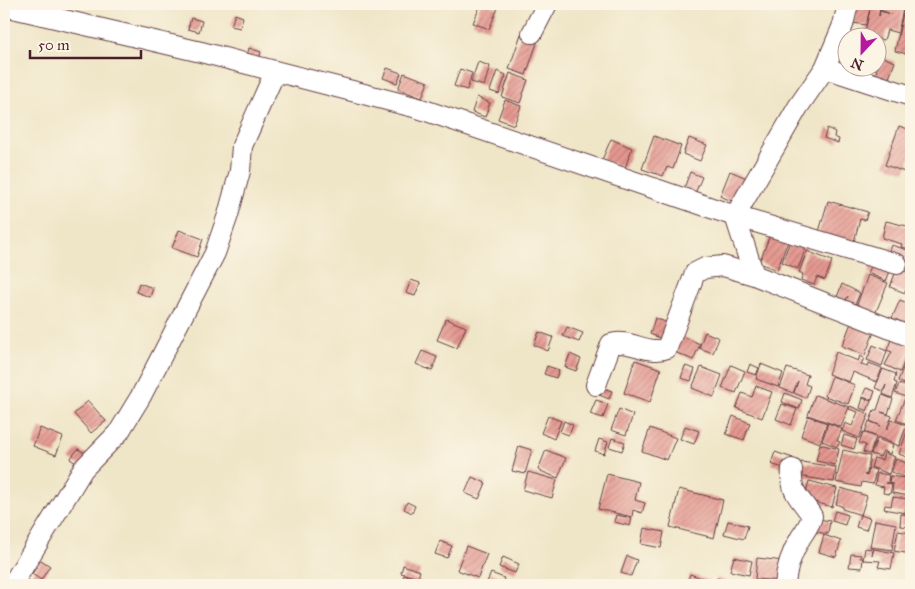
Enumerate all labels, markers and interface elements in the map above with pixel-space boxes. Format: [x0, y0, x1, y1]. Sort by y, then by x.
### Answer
scale bar [30, 28, 141, 60]
north arrow [838, 28, 888, 78]
text: 50 m [38, 36, 70, 54]
text: N [849, 53, 866, 74]

